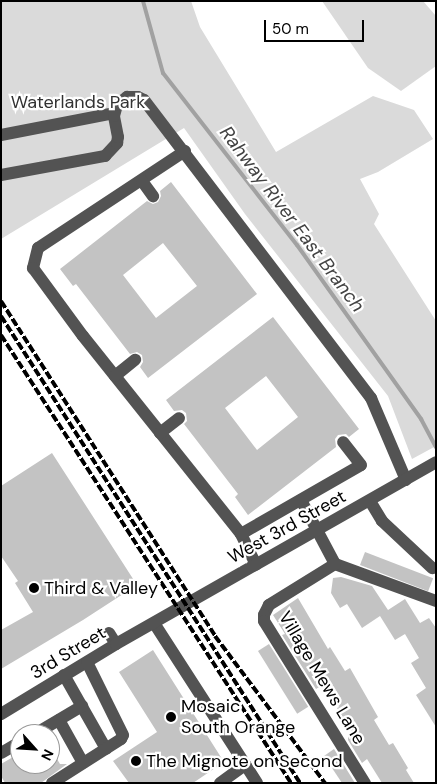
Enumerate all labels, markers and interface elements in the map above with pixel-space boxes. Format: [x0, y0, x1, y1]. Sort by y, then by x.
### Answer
scale bar [267, 10, 367, 42]
text: 50 m [272, 19, 309, 39]
park label: Waterlands Park [11, 91, 145, 113]
water label: Rahway River East Branch [215, 122, 369, 316]
street label: West 3rd Street [224, 486, 350, 568]
place label: Third & Valley [44, 577, 158, 599]
marker: Third & Valley [28, 582, 40, 594]
street label: Village Mews Lane [274, 608, 370, 748]
street label: 3rd Street [26, 622, 110, 684]
place label: Mosaic South Orange [181, 696, 295, 739]
marker: Mosaic South Orange [165, 711, 177, 723]
north arrow [10, 724, 60, 774]
text: N [37, 747, 58, 764]
place label: The Mignote on Second [146, 750, 342, 772]
marker: The Mignote on Second [130, 755, 142, 767]

